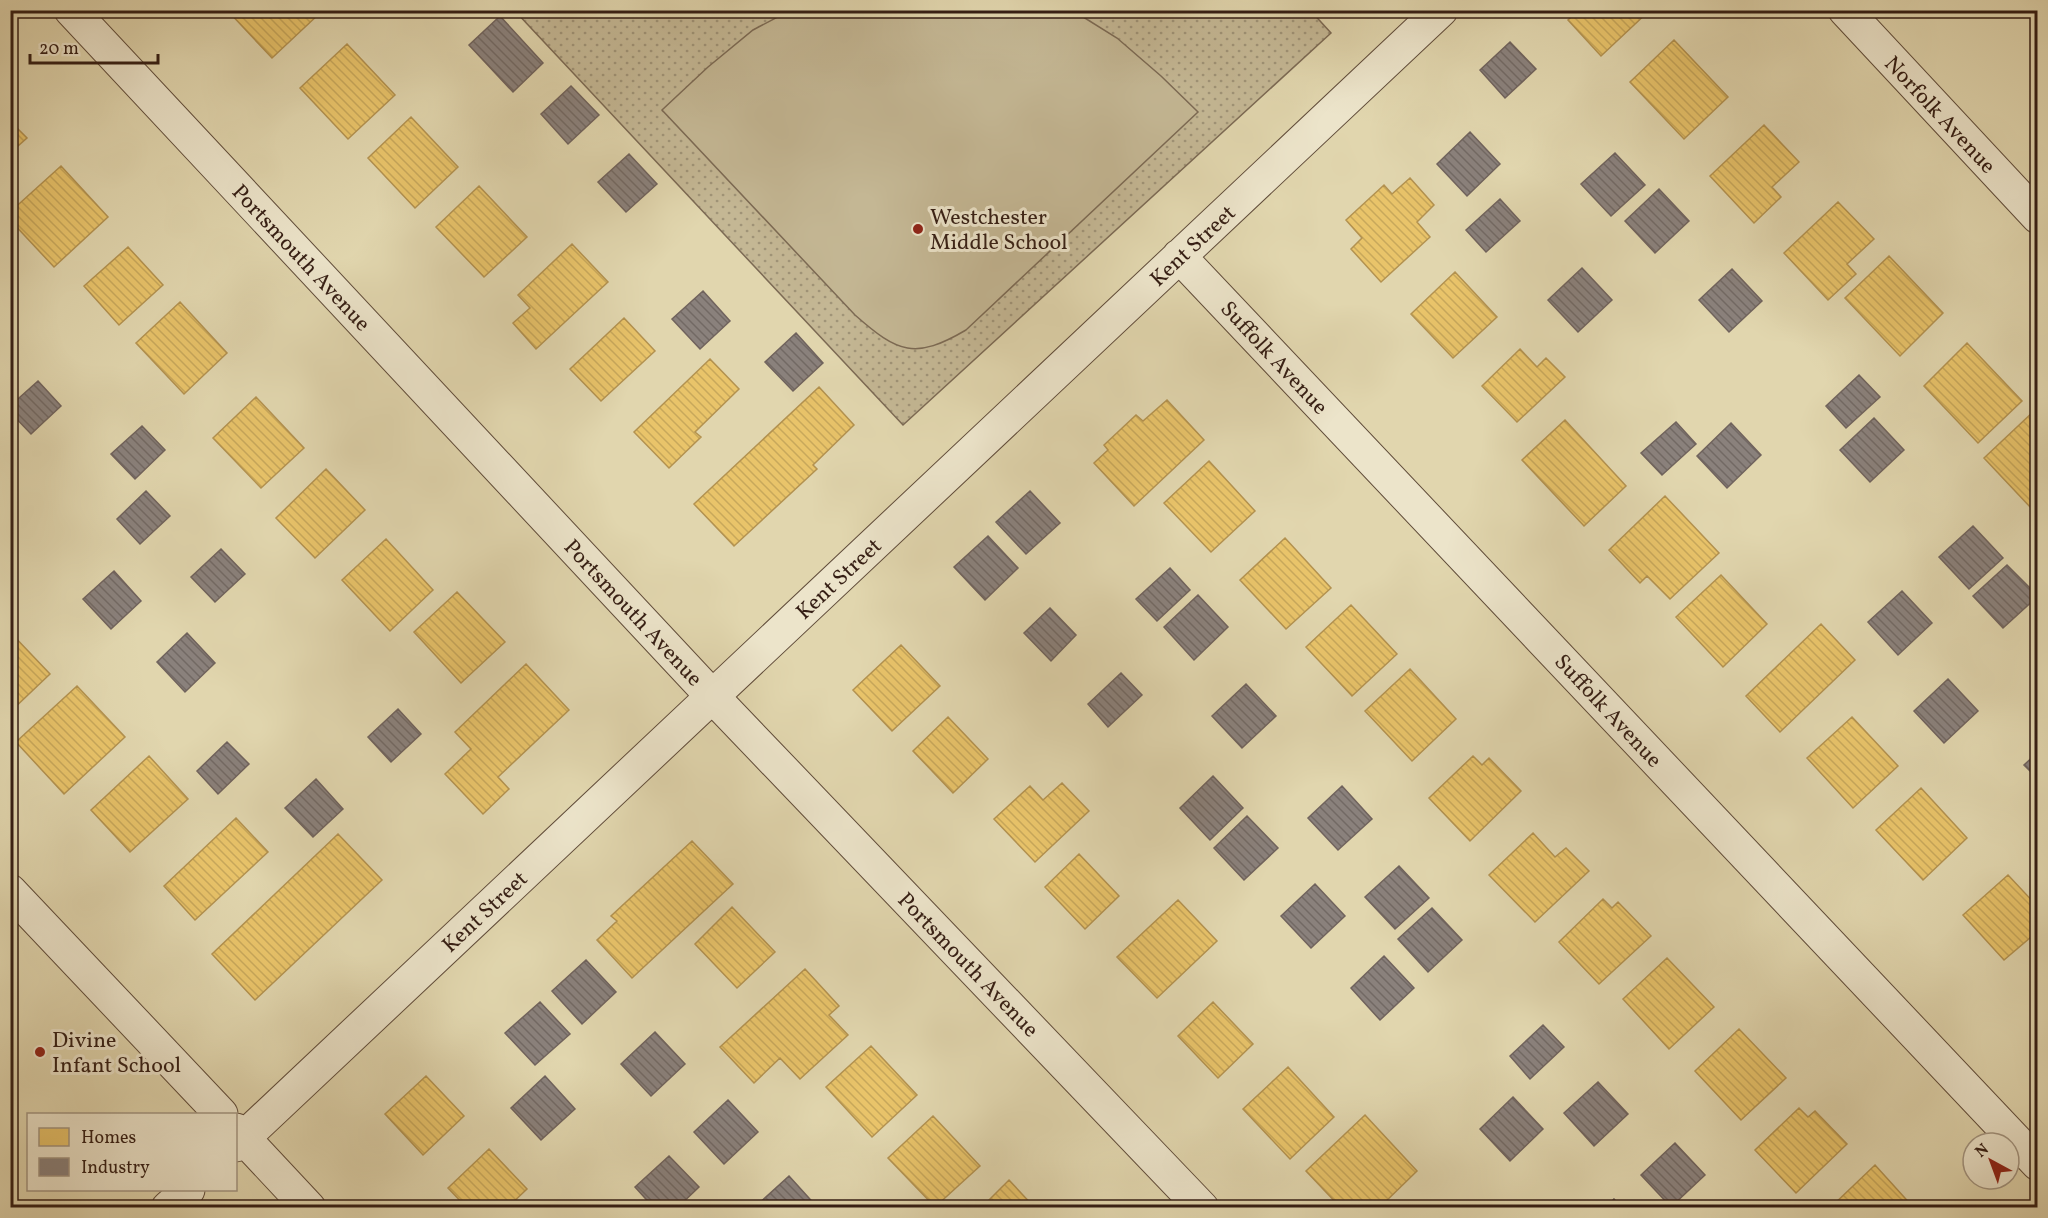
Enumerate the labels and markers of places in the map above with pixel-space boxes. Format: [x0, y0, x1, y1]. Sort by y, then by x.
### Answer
place label: Westchester Middle School [930, 203, 1068, 259]
marker: Westchester Middle School [911, 222, 925, 236]
place label: Divine Infant School [52, 1026, 181, 1082]
marker: Divine Infant School [33, 1045, 47, 1059]

